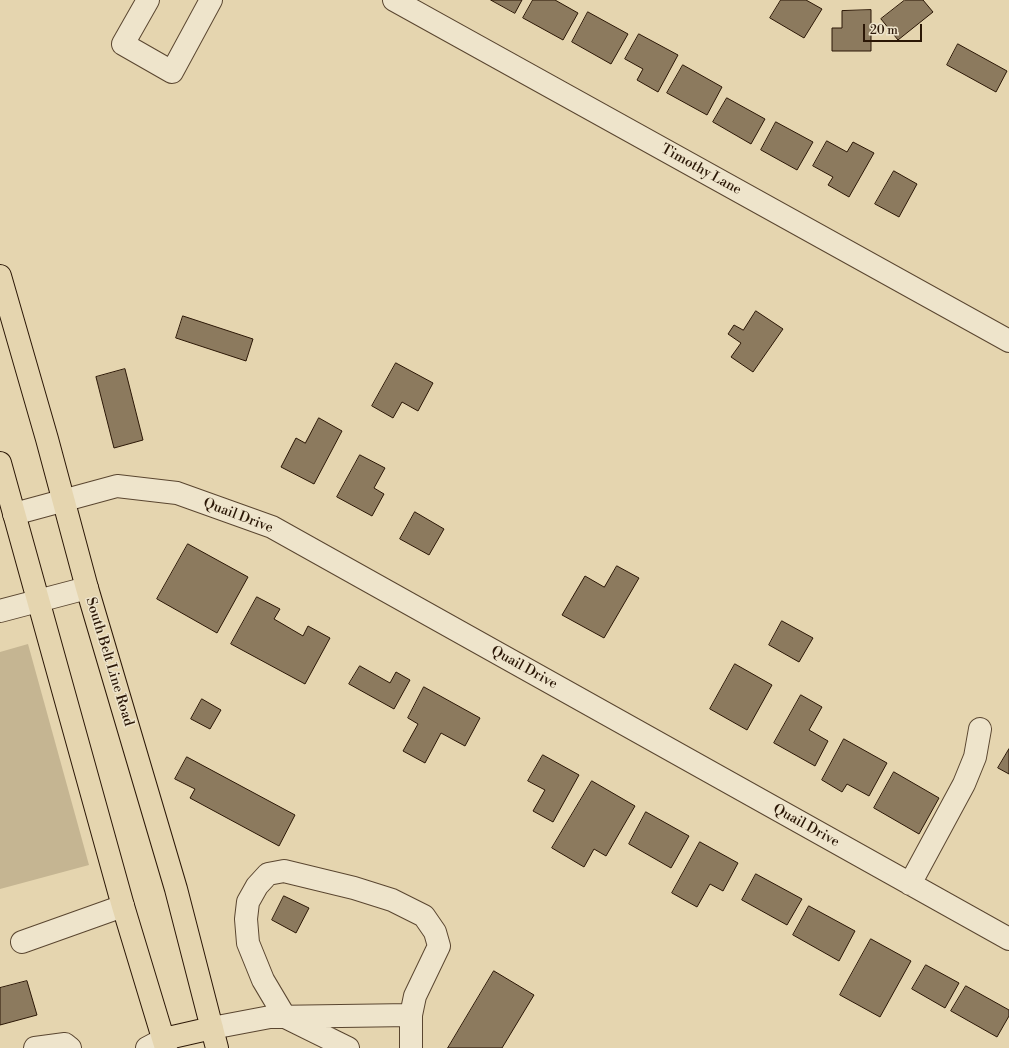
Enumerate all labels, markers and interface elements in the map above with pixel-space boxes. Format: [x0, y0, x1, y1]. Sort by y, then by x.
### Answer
scale bar [865, 16, 924, 42]
text: 20 m [870, 23, 898, 38]
street label: Timothy Lane [658, 141, 744, 199]
street label: Quail Drive [201, 495, 275, 537]
street label: South Belt Line Road [81, 596, 137, 728]
street label: Quail Drive [488, 643, 560, 693]
street label: Quail Drive [770, 801, 842, 851]

